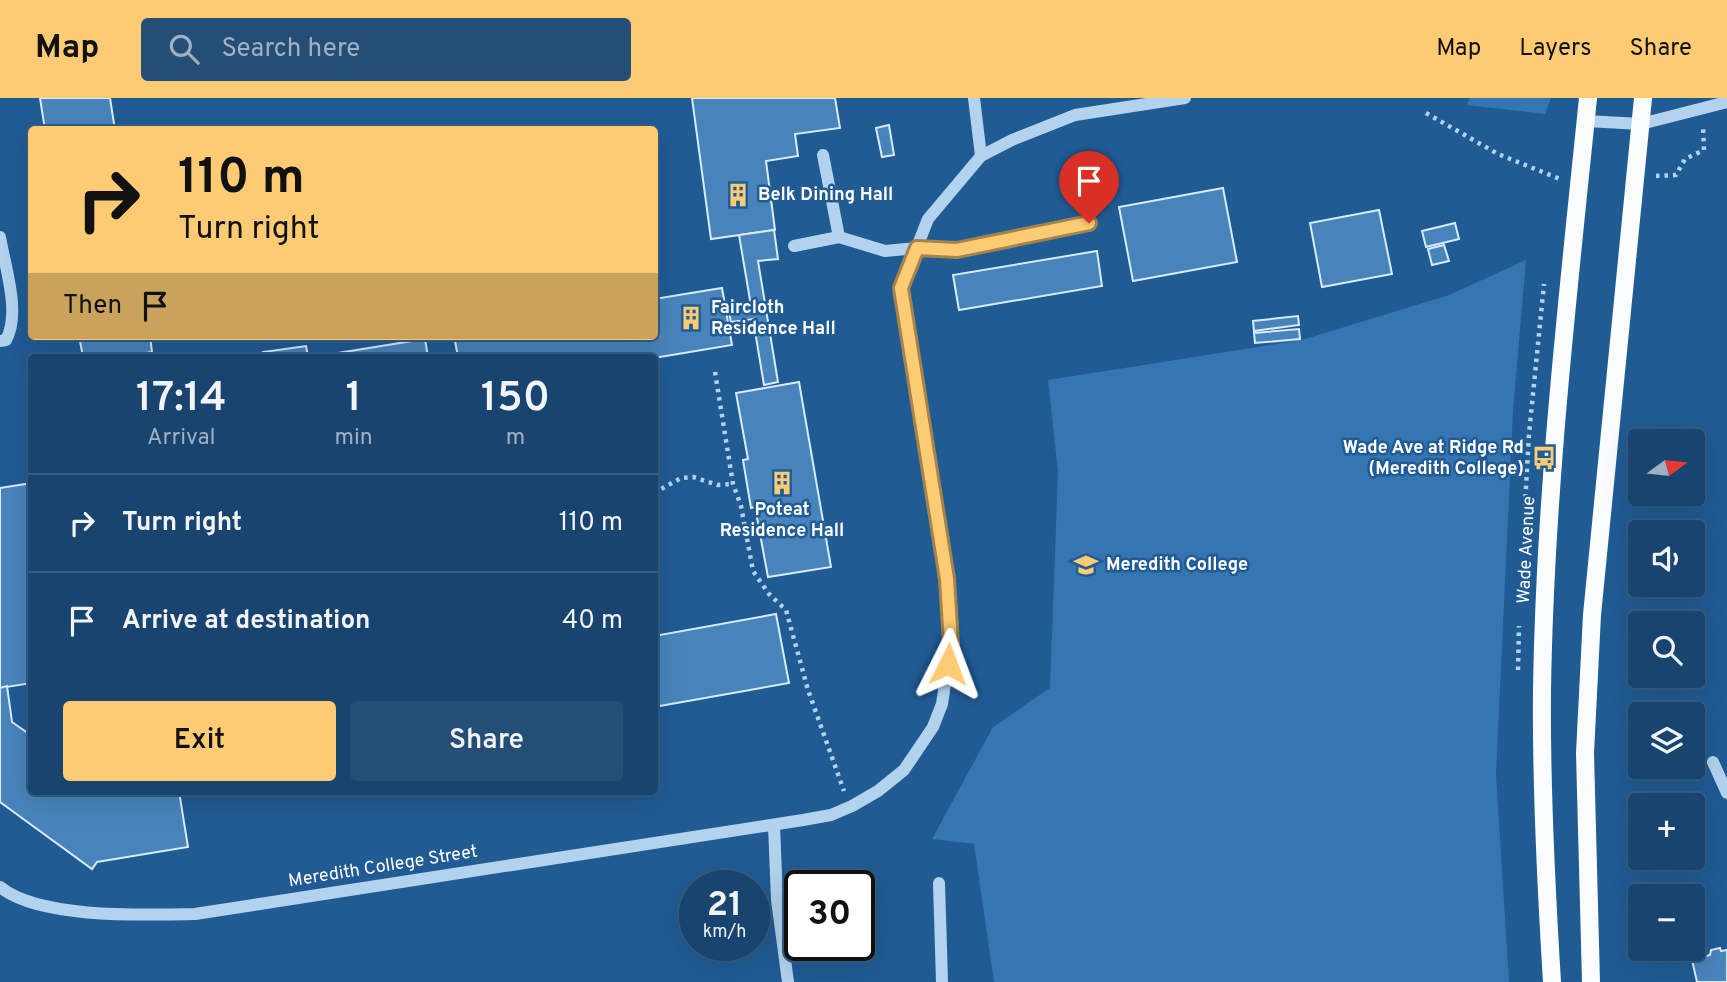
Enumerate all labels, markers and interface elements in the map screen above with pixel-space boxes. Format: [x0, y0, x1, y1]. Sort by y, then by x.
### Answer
search box [141, 18, 631, 81]
text: Map [35, 28, 99, 70]
icon: search [165, 30, 203, 68]
text: Search here [221, 33, 360, 66]
text: Map [1436, 34, 1481, 64]
text: Layers [1519, 34, 1591, 64]
text: Share [1629, 34, 1692, 64]
text: 110 m [178, 149, 305, 211]
pin [1059, 151, 1119, 223]
icon: right [63, 154, 154, 245]
icon: arrive [1070, 162, 1108, 200]
building icon: Belk Dining Hall [724, 181, 752, 209]
place label: Belk Dining Hall [758, 184, 893, 207]
text: Turn right [178, 210, 320, 250]
icon: arrive [136, 287, 174, 325]
text: Then [63, 290, 122, 323]
place label: Faircloth Residence Hall [711, 297, 836, 341]
building icon: Faircloth Residence Hall [677, 304, 705, 332]
text: 17:14 [136, 373, 227, 426]
text: 1 [345, 373, 362, 426]
text: 150 [481, 373, 550, 426]
text: Arrival [147, 424, 216, 453]
text: min [335, 424, 373, 453]
text: m [506, 424, 525, 453]
north arrow [1628, 429, 1704, 506]
map controls [1628, 429, 1705, 961]
place label: Wade Ave at Ridge Rd (Meredith College) [1343, 437, 1524, 481]
bus stop icon: Wade Ave at Ridge Rd (Meredith College) [1530, 444, 1558, 472]
building icon: Poteat Residence Hall [768, 469, 796, 497]
street label: Wade Avenue [1513, 496, 1541, 604]
place label: Poteat Residence Hall [720, 499, 844, 543]
icon: right [63, 504, 101, 542]
text: Turn right [122, 507, 242, 540]
text: 110 m [559, 507, 623, 540]
button: sound [1628, 520, 1705, 597]
school or university icon: Meredith College [1072, 551, 1100, 579]
place label: Meredith College [1106, 554, 1248, 577]
icon: arrive [63, 602, 101, 640]
text: Arrive at destination [122, 605, 370, 638]
text: 40 m [562, 605, 623, 638]
button: search [1628, 611, 1705, 688]
position arrow [911, 627, 985, 701]
button: Exit [63, 701, 336, 781]
button: Share [350, 701, 623, 781]
button: layers [1628, 702, 1705, 779]
button: + [1628, 793, 1705, 870]
street label: Meredith College Street [287, 841, 479, 893]
speed limit sign: 30 [784, 870, 875, 961]
text: 21 [707, 884, 742, 928]
button: − [1628, 884, 1705, 961]
text: km/h [703, 921, 746, 944]

